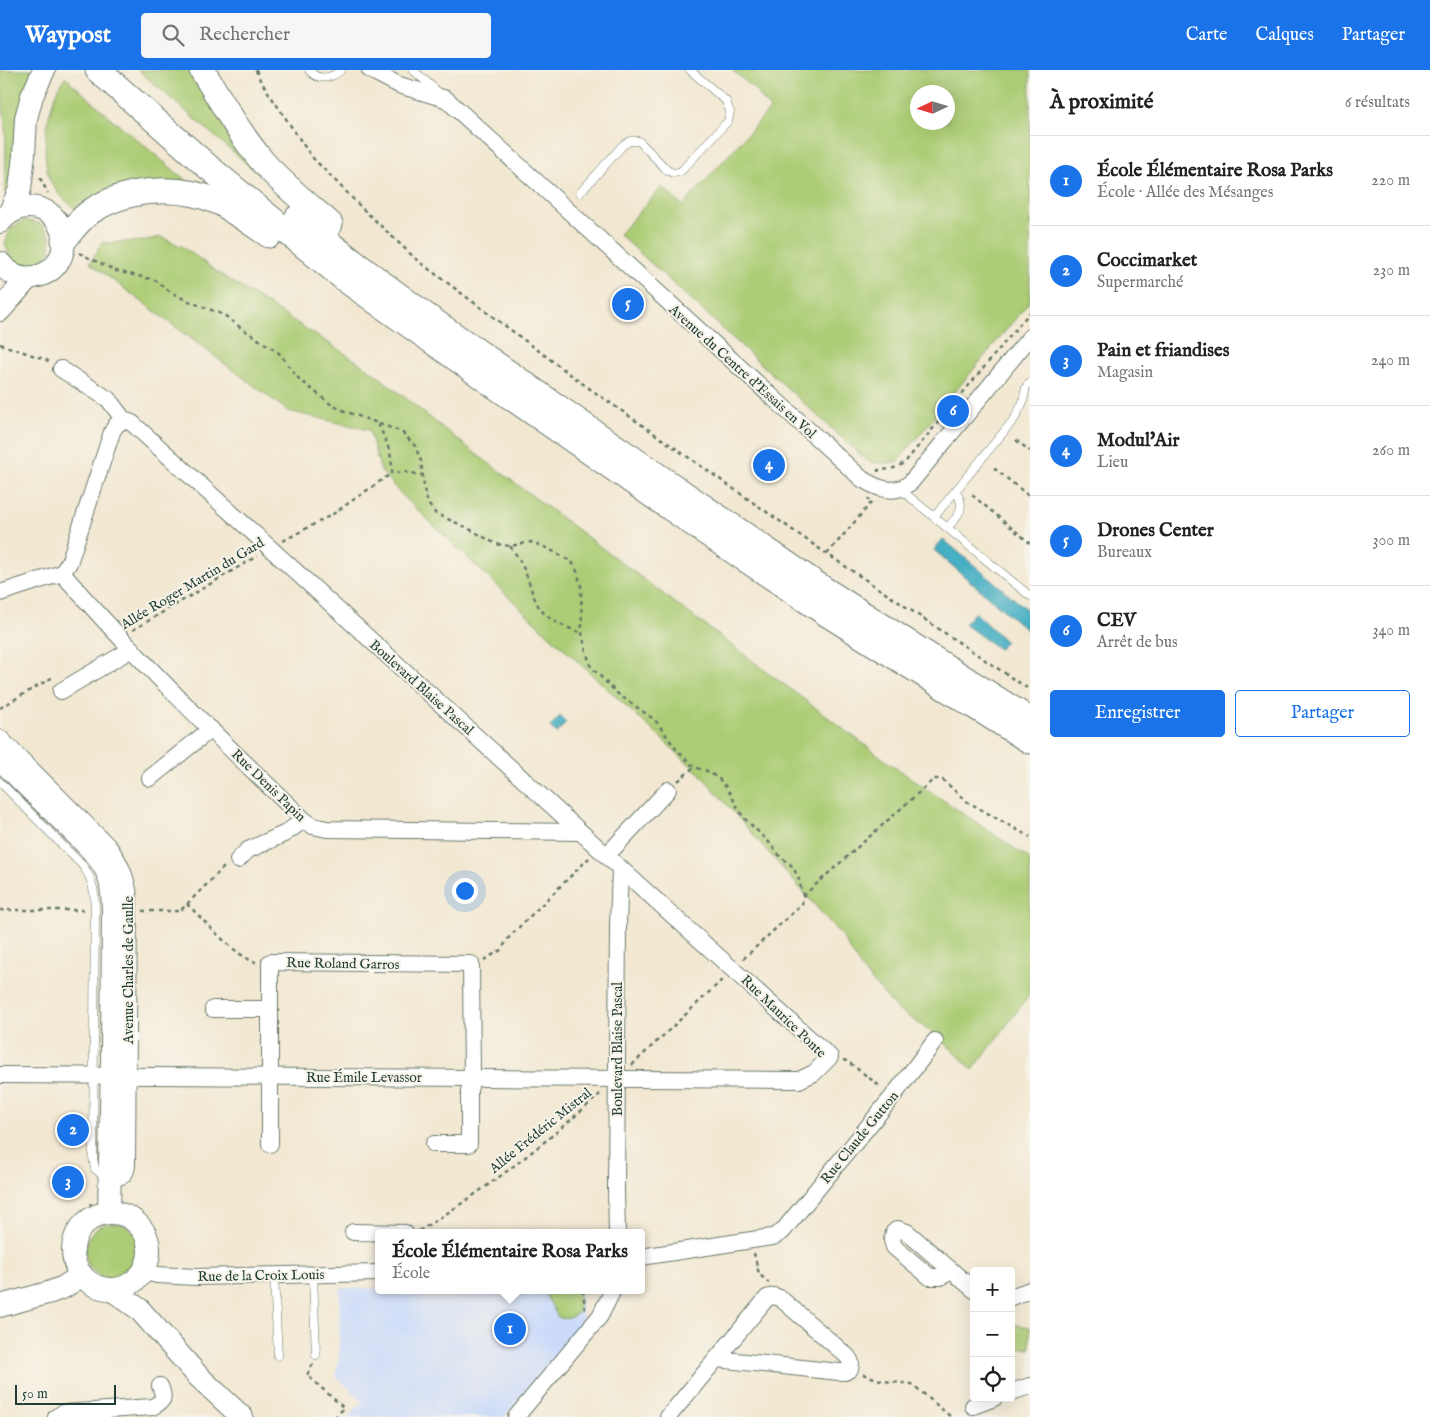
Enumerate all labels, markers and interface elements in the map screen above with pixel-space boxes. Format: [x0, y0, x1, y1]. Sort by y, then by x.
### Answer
search box [141, 13, 491, 58]
text: Waypost [25, 20, 111, 51]
icon: search [159, 21, 187, 49]
text: Rechercher [199, 23, 290, 47]
text: Carte [1186, 24, 1227, 47]
text: Calques [1255, 24, 1314, 47]
text: Partager [1342, 24, 1405, 47]
north arrow [910, 85, 955, 130]
text: À proximité [1050, 89, 1153, 116]
text: 6 résultats [1345, 93, 1410, 113]
text: École Élémentaire Rosa Parks [1097, 159, 1333, 183]
text: 1 [1063, 171, 1069, 191]
text: 220 m [1371, 171, 1410, 191]
text: École · Allée des Mésanges [1097, 183, 1273, 203]
text: Coccimarket [1097, 249, 1197, 273]
text: 2 [1062, 261, 1070, 281]
text: 230 m [1373, 261, 1410, 281]
text: Supermarché [1097, 273, 1183, 293]
pin: 5 [612, 285, 644, 323]
street label: Avenue du Centre d'Essais en Vol [664, 300, 820, 443]
text: Pain et friandises [1097, 339, 1229, 363]
text: 3 [1063, 351, 1069, 371]
text: 240 m [1371, 351, 1410, 371]
text: Magasin [1097, 363, 1153, 383]
pin: 6 [937, 392, 969, 430]
text: Modul'Air [1097, 429, 1179, 453]
text: 4 [1062, 441, 1070, 461]
text: 260 m [1372, 441, 1410, 461]
pin: 4 [753, 446, 785, 484]
text: Lieu [1097, 453, 1128, 473]
text: Drones Center [1097, 519, 1214, 543]
text: 5 [1063, 531, 1069, 551]
text: 300 m [1372, 531, 1410, 551]
street label: Allée Roger Martin du Gard [117, 534, 268, 634]
text: Bureaux [1097, 543, 1152, 563]
text: CEV [1097, 609, 1136, 633]
text: 6 [1063, 621, 1069, 641]
text: 340 m [1372, 621, 1410, 641]
text: Arrêt de bus [1097, 633, 1178, 653]
street label: Boulevard Blaise Pascal [365, 636, 477, 739]
button: Enregistrer [1050, 690, 1225, 737]
button: Partager [1235, 690, 1410, 737]
street label: Rue Denis Papin [227, 746, 310, 826]
your location [452, 878, 478, 904]
street label: Avenue Charles de Gaulle [120, 895, 138, 1045]
street label: Rue Roland Garros [286, 954, 400, 974]
street label: Rue Maurice Ponte [737, 971, 830, 1063]
street label: Boulevard Blaise Pascal [609, 982, 627, 1116]
street label: Rue Émile Levassor [306, 1068, 422, 1087]
street label: Allée Frédéric Mistral [485, 1084, 596, 1178]
street label: Rue Claude Gutton [817, 1087, 903, 1188]
pin: 2 [57, 1111, 89, 1149]
pin: 3 [52, 1163, 84, 1201]
popup [375, 1229, 645, 1294]
text: École Élémentaire Rosa Parks [392, 1240, 628, 1264]
text: École [392, 1264, 430, 1284]
street label: Rue de la Croix Louis [197, 1266, 325, 1286]
map controls [970, 1267, 1015, 1402]
button: + [970, 1267, 1015, 1312]
pin: 1 [494, 1310, 526, 1348]
button: − [970, 1312, 1015, 1357]
button: locate [970, 1357, 1015, 1402]
scale bar [15, 1382, 116, 1405]
text: 50 m [22, 1385, 48, 1403]

